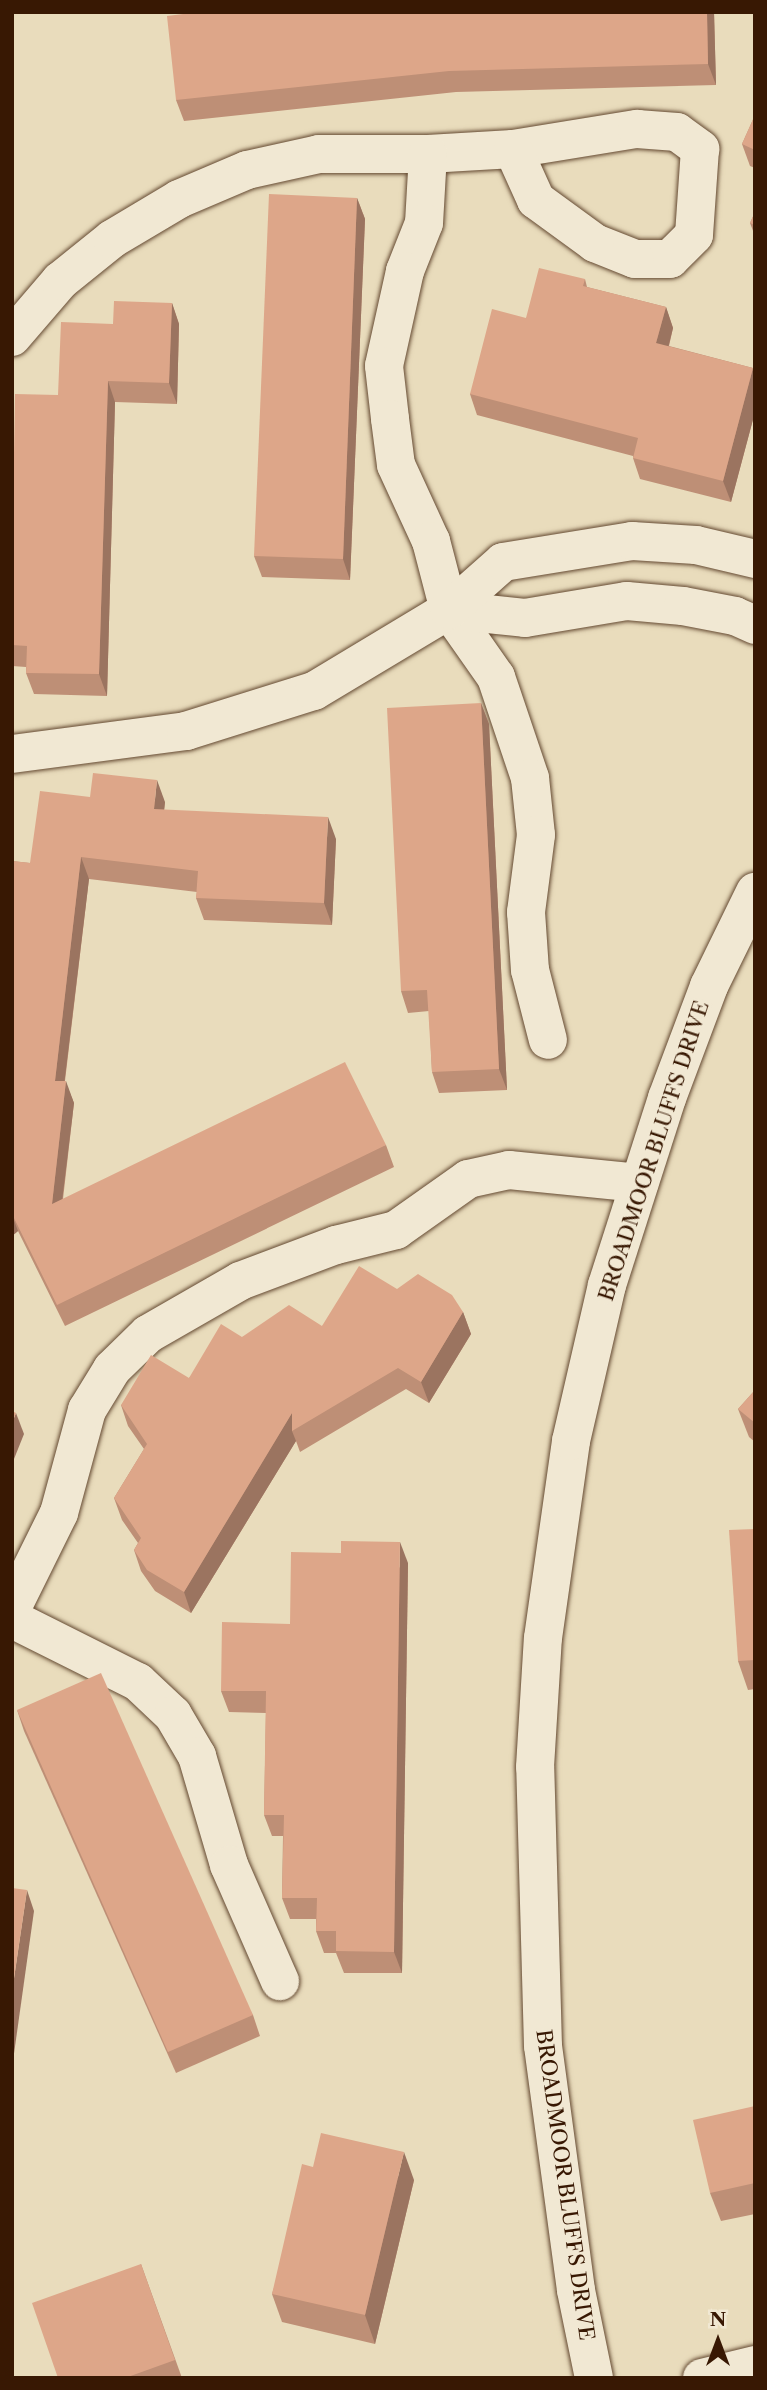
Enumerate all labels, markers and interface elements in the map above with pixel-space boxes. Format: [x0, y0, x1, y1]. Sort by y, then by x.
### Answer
street label: BROADMOOR BLUFFS DRIVE [593, 997, 715, 1305]
street label: BROADMOOR BLUFFS DRIVE [531, 2027, 599, 2343]
north arrow [683, 2306, 753, 2376]
text: N [710, 2308, 726, 2331]

